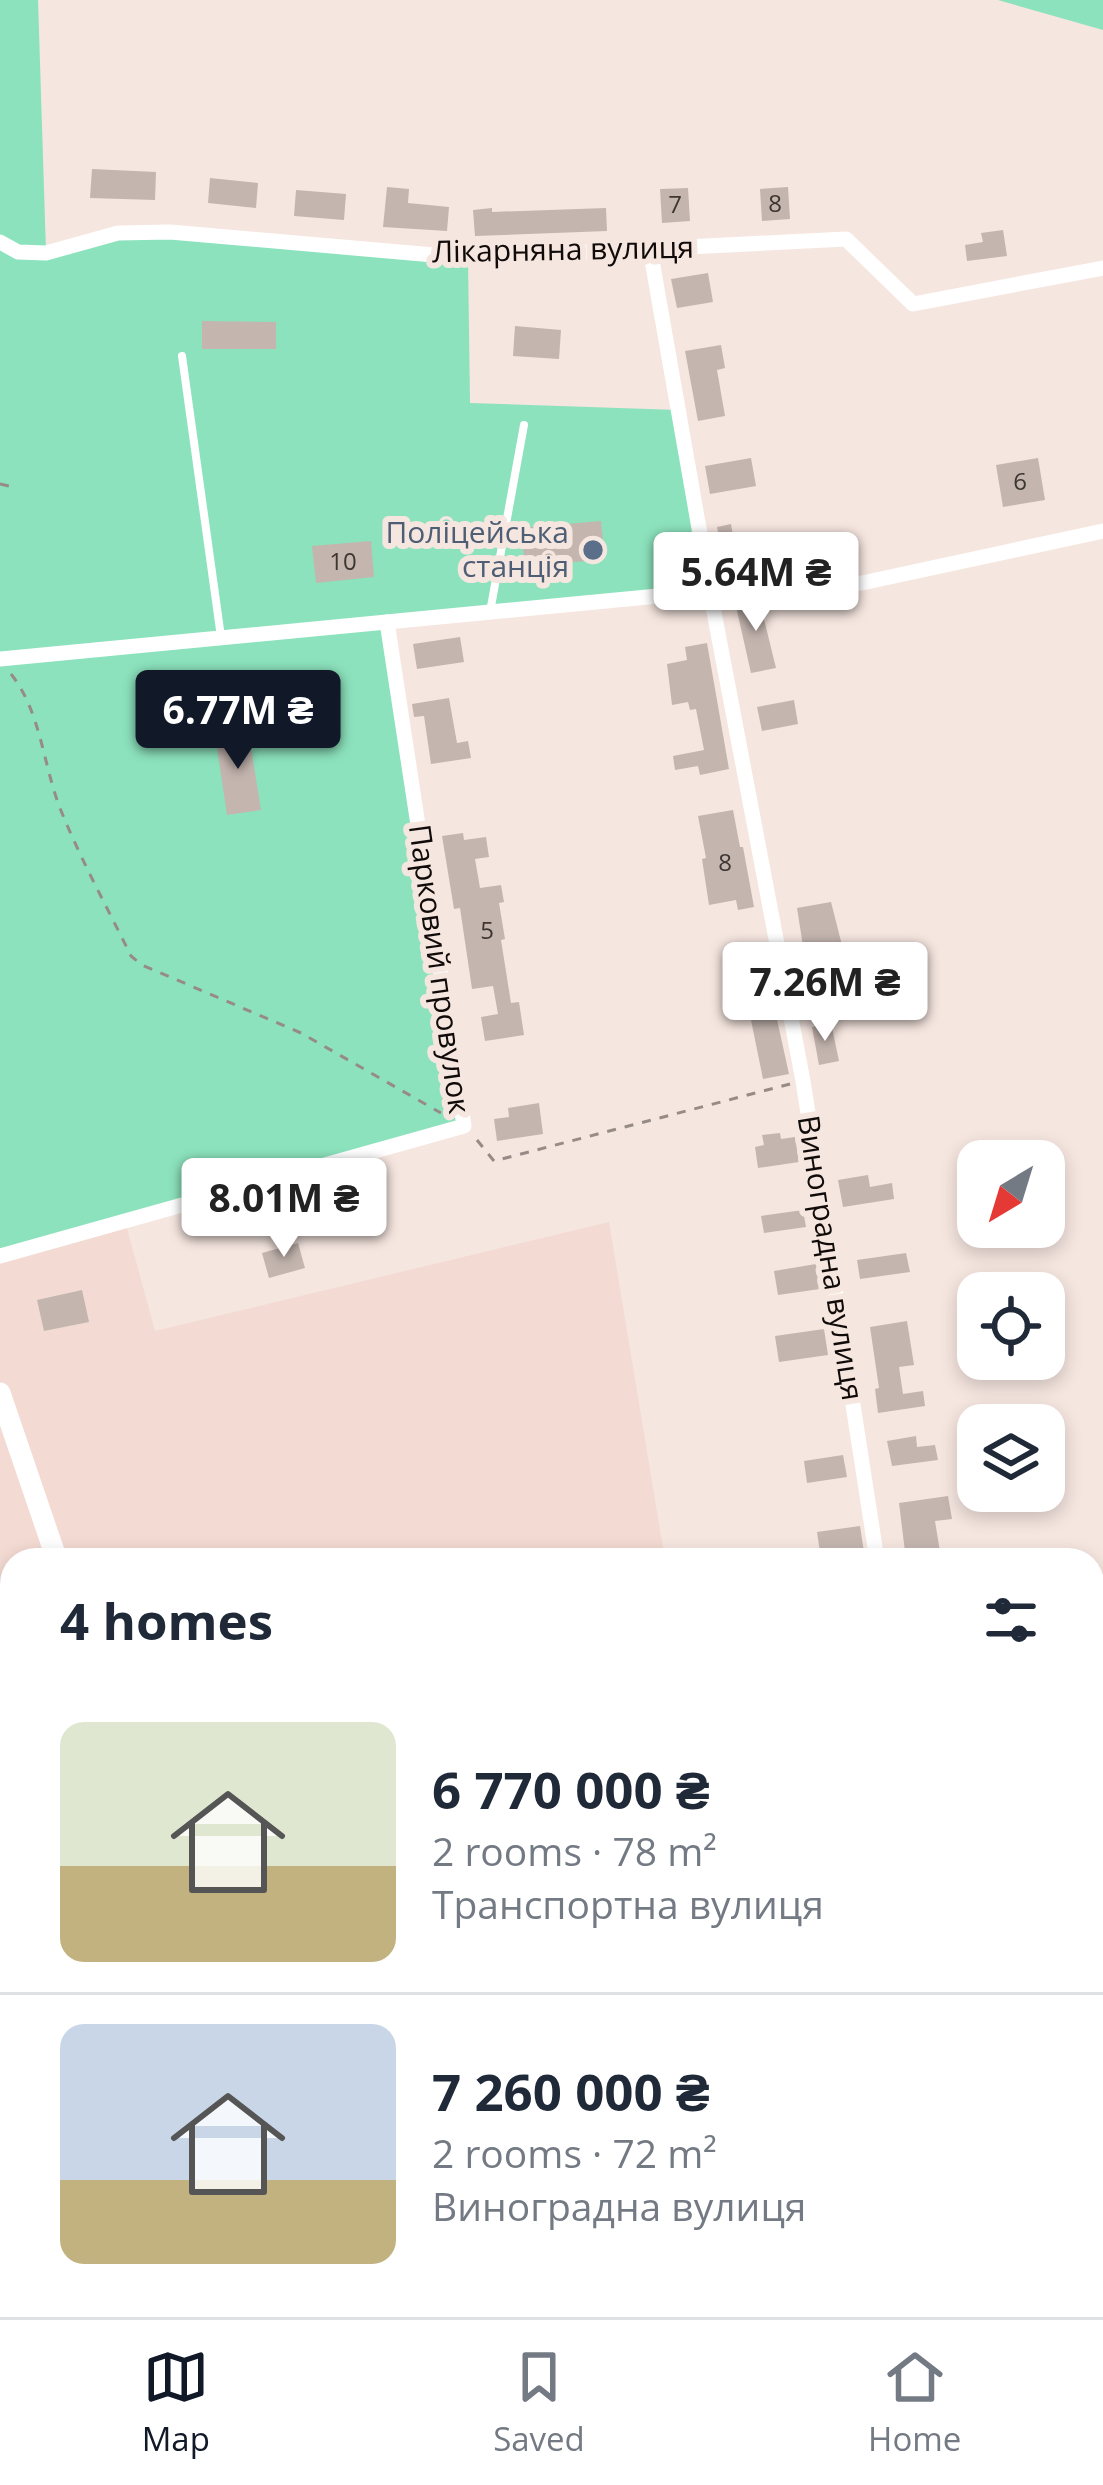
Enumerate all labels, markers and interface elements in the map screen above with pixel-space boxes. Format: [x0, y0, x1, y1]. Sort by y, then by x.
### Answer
house number: 8 [768, 186, 782, 219]
house number: 7 [668, 187, 682, 220]
street label: Лікарняна вулиця [432, 226, 694, 271]
house number: 6 [1013, 464, 1027, 497]
place label: Поліцейська станція [385, 511, 569, 586]
pin: 5.64M ₴ [645, 532, 867, 634]
marker: Поліцейська станція [580, 537, 606, 563]
house number: 10 [329, 544, 357, 577]
text: 5.64M ₴ [681, 544, 831, 597]
pin: 6.77M ₴ [127, 670, 349, 772]
text: 6.77M ₴ [163, 682, 313, 735]
street label: Парковий провулок [400, 822, 481, 1116]
house number: 8 [718, 845, 732, 878]
house number: 5 [480, 913, 494, 946]
pin: 7.26M ₴ [714, 942, 936, 1044]
text: 7.26M ₴ [750, 954, 900, 1007]
street label: Виноградна вулиця [789, 1112, 874, 1403]
north arrow [957, 1140, 1065, 1248]
map controls [957, 1140, 1065, 1512]
pin: 8.01M ₴ [173, 1158, 395, 1260]
text: 8.01M ₴ [209, 1170, 359, 1223]
button: locate [957, 1272, 1065, 1380]
button: layers [957, 1404, 1065, 1512]
text: 4 homes [60, 1585, 273, 1655]
icon: filters [978, 1587, 1044, 1653]
text: 6 770 000 ₴ [432, 1754, 710, 1824]
icon: home [156, 1770, 300, 1914]
text: 2 rooms · 78 m² [432, 1824, 717, 1877]
text: Транспортна вулиця [432, 1877, 824, 1930]
text: 7 260 000 ₴ [432, 2056, 710, 2126]
icon: home [156, 2072, 300, 2216]
text: 2 rooms · 72 m² [432, 2126, 717, 2179]
text: Виноградна вулиця [432, 2179, 806, 2232]
tab: Map [142, 2344, 210, 2461]
tab: Saved [493, 2344, 585, 2461]
tab: Home [868, 2344, 961, 2461]

